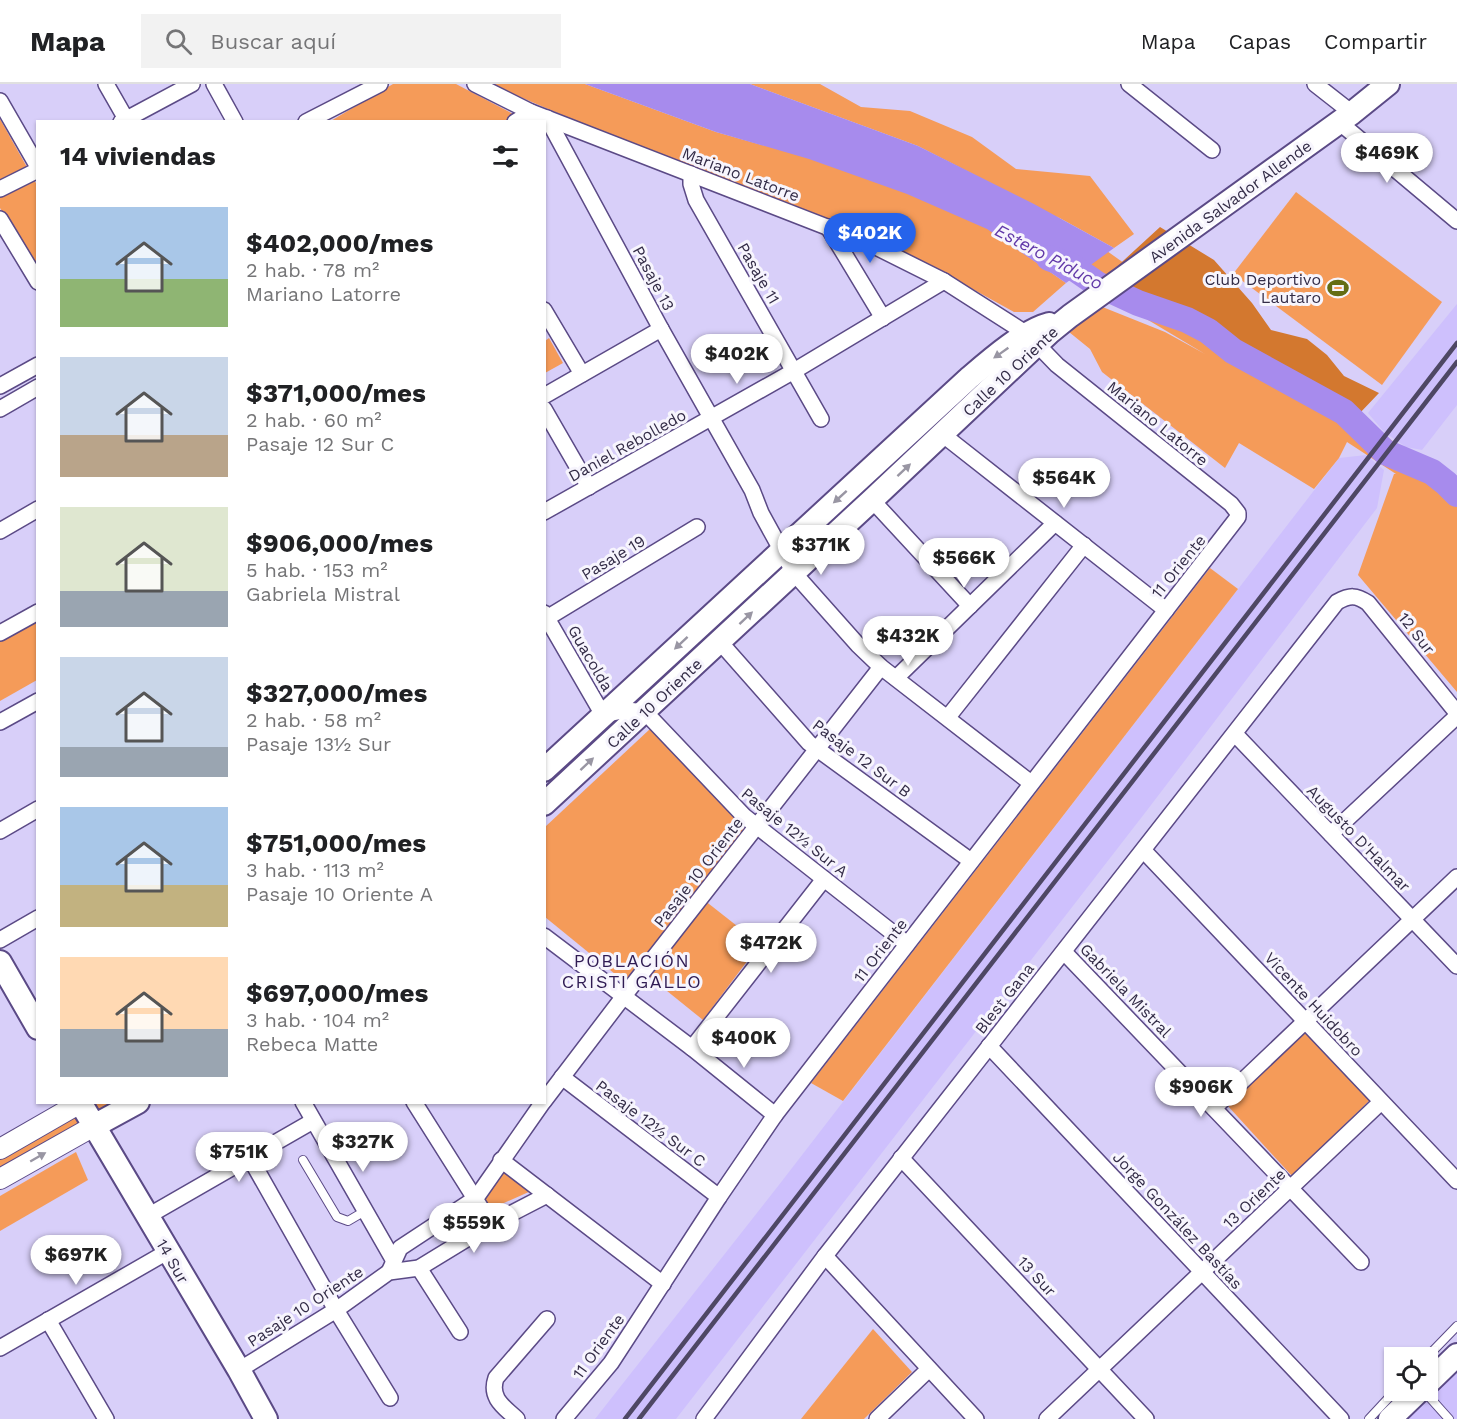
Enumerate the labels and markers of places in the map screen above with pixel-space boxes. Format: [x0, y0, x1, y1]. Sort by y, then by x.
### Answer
pin: $469K [1345, 133, 1429, 184]
pin: $402K [828, 213, 912, 264]
place label: Club Deportivo Lautaro [1204, 270, 1321, 307]
sports icon: Club Deportivo Lautaro [1326, 276, 1350, 300]
pin: $402K [695, 334, 779, 385]
pin: $564K [1022, 458, 1106, 509]
pin: $371K [779, 525, 863, 576]
pin: $566K [922, 538, 1006, 589]
pin: $432K [866, 616, 950, 667]
pin: $472K [729, 923, 813, 974]
pin: $400K [702, 1018, 786, 1069]
pin: $906K [1159, 1067, 1243, 1118]
pin: $327K [321, 1122, 405, 1173]
pin: $751K [197, 1132, 281, 1183]
pin: $559K [432, 1203, 516, 1254]
pin: $697K [34, 1235, 118, 1286]

